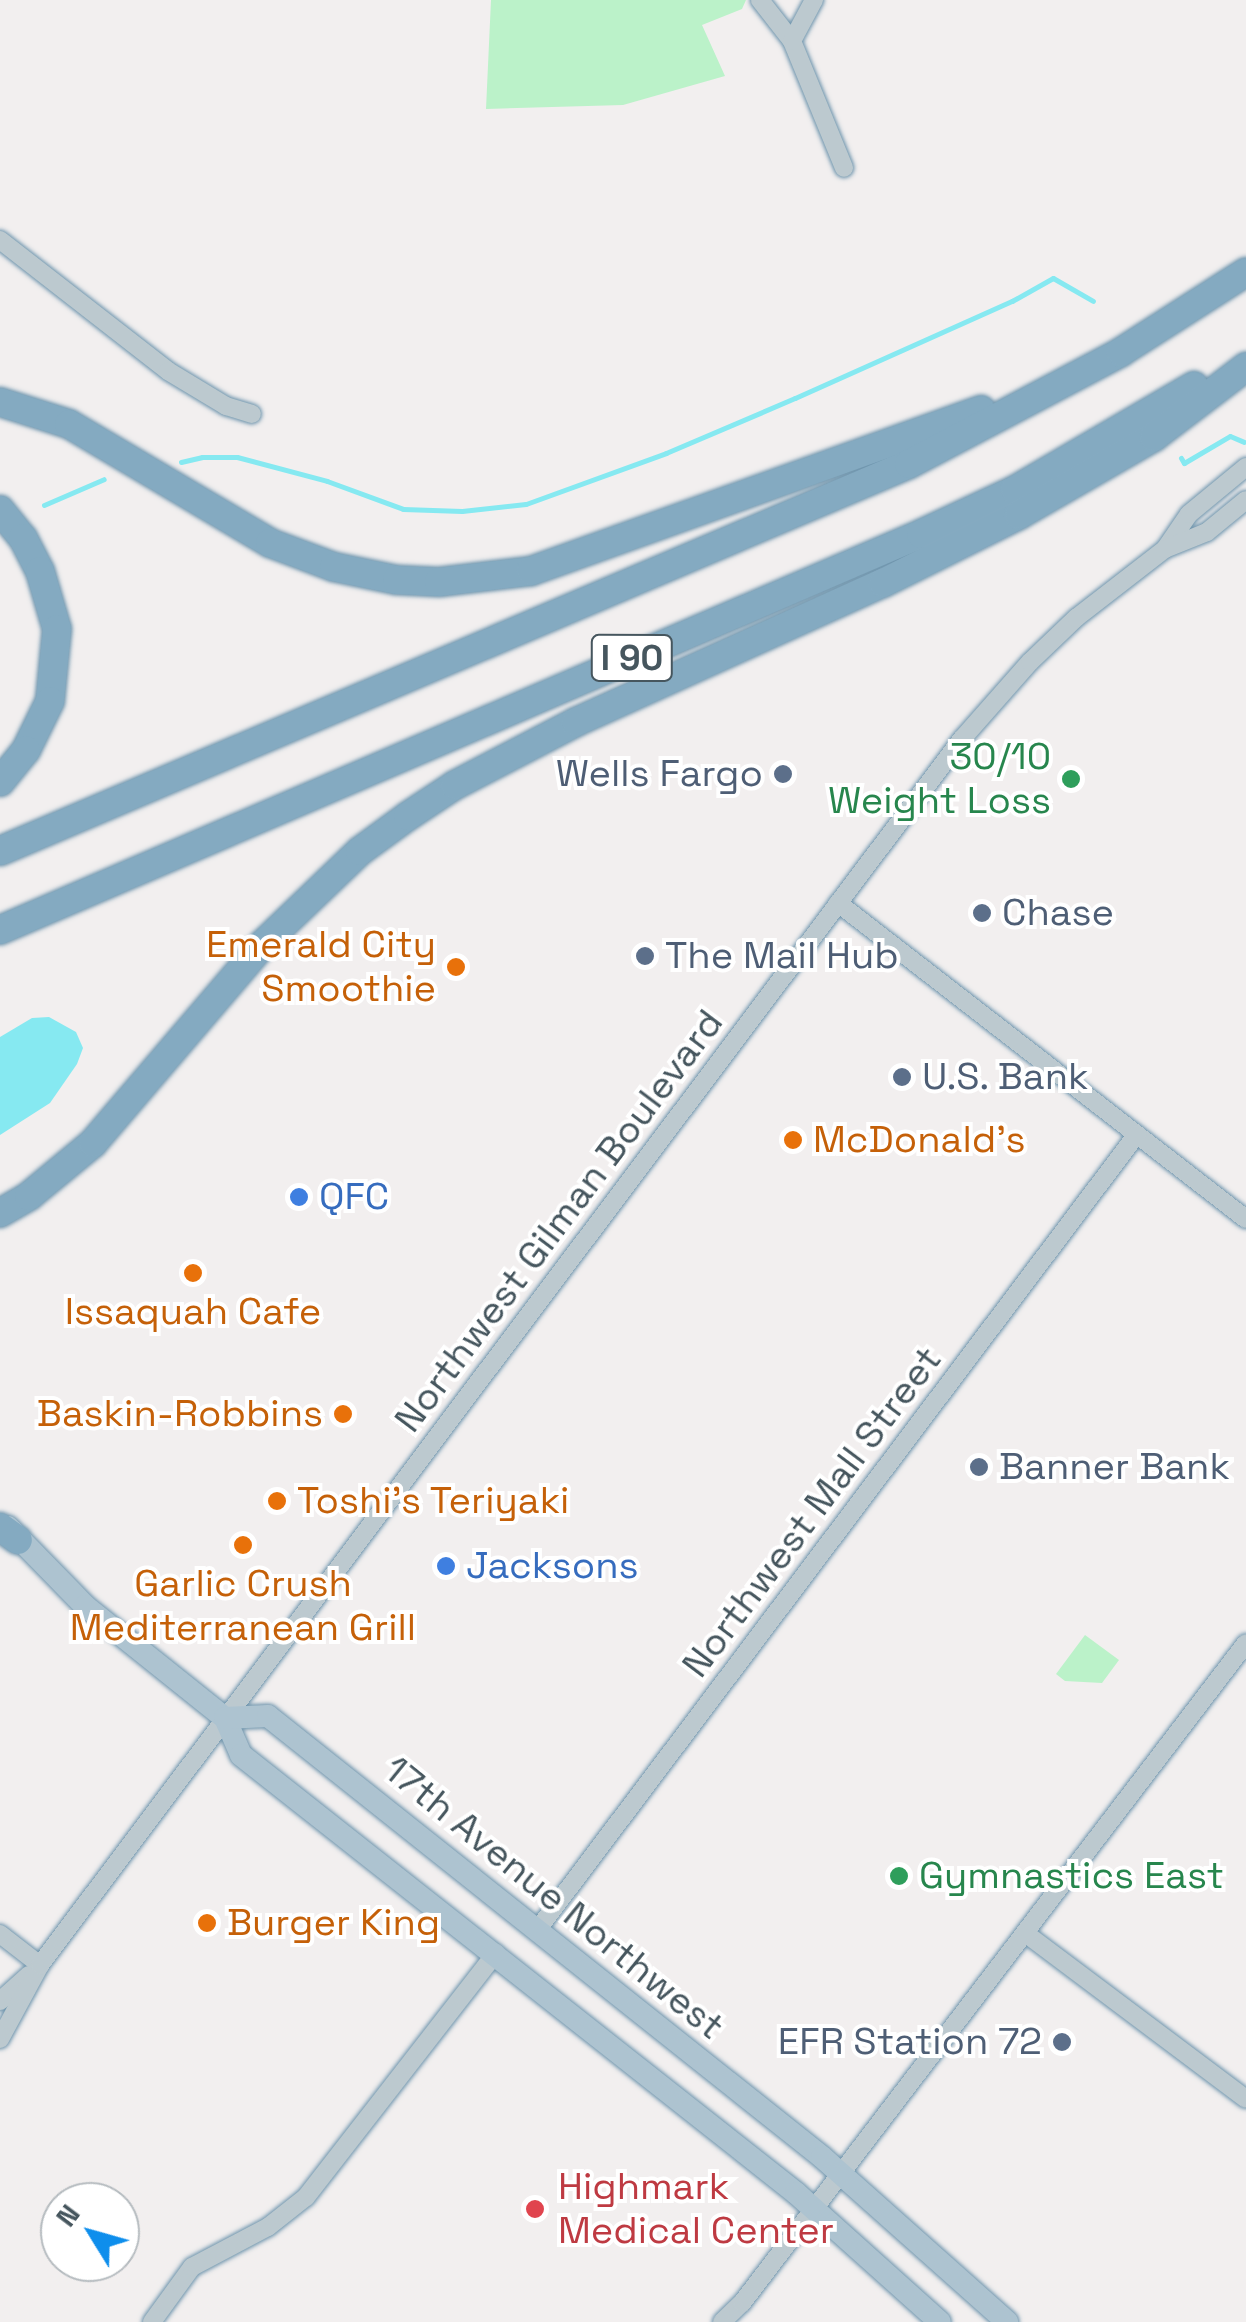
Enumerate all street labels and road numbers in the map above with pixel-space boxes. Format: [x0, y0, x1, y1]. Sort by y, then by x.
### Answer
road number: I 90 [590, 628, 674, 688]
street label: Northwest Gilman Boulevard [385, 1001, 733, 1441]
street label: Northwest Mall Street [673, 1338, 951, 1686]
street label: 17th Avenue Northwest [374, 1747, 734, 2049]

